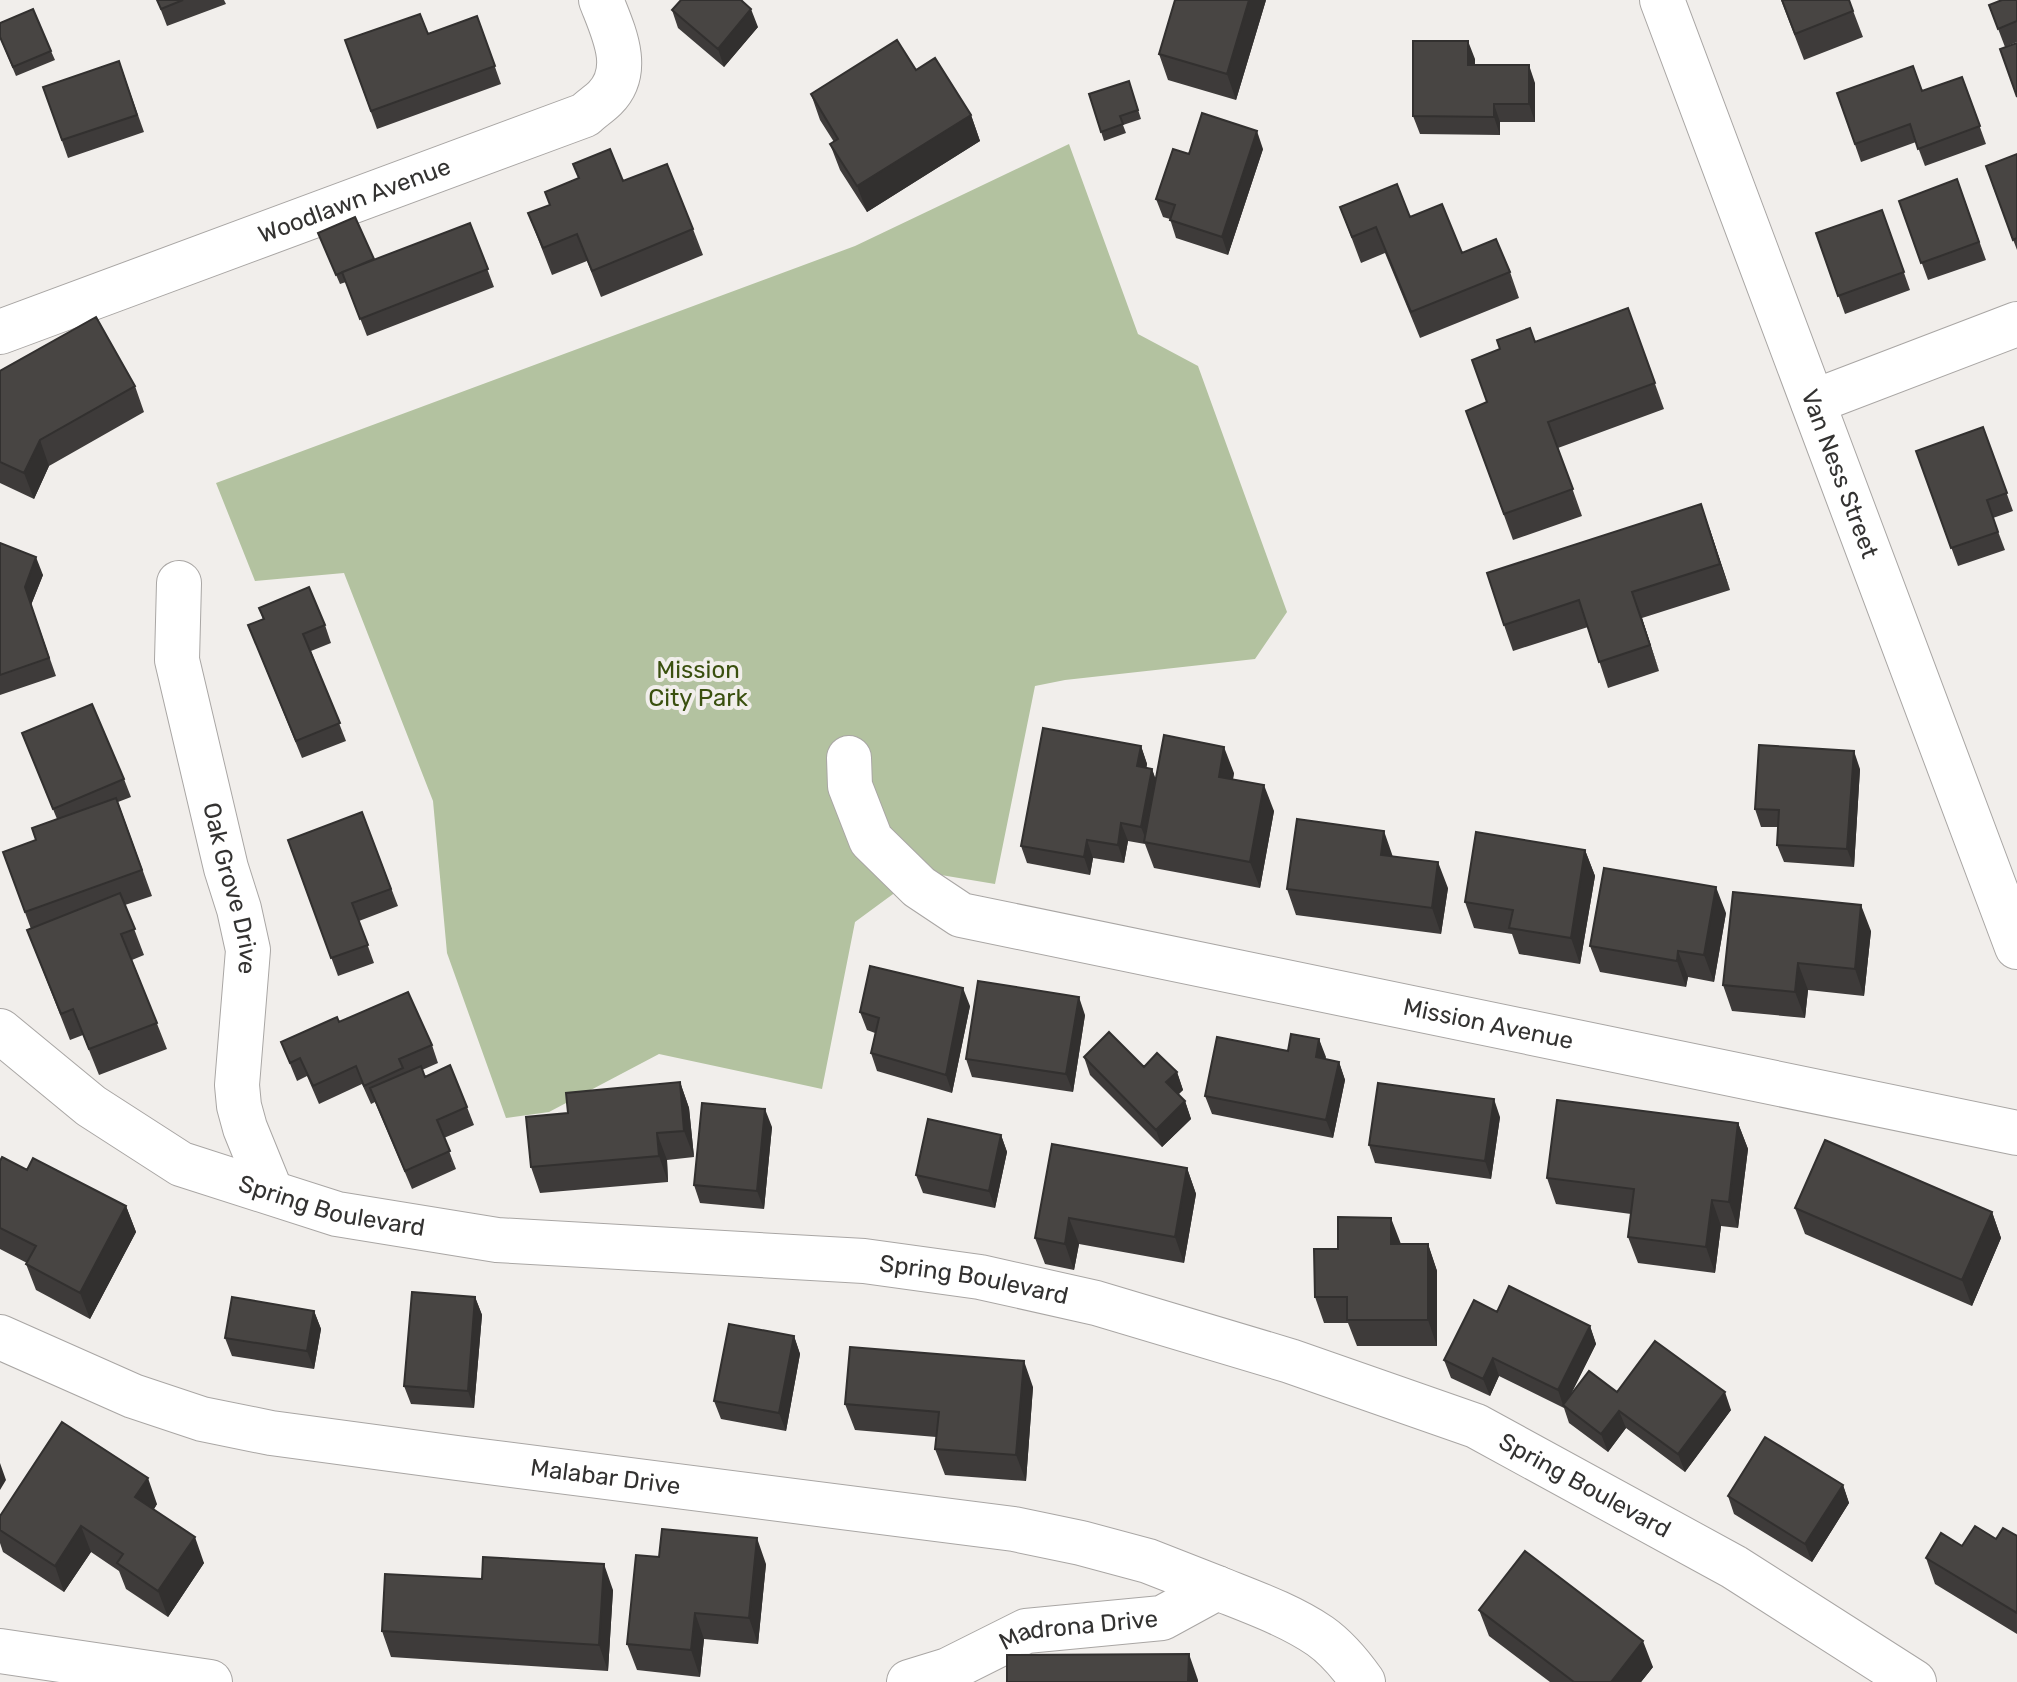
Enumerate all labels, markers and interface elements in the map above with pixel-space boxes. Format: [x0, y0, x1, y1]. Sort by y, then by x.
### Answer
street label: Woodlawn Avenue [254, 152, 454, 249]
street label: Van Ness Street [1795, 386, 1884, 562]
park label: Mission City Park [648, 656, 748, 712]
street label: Oak Grove Drive [197, 800, 262, 975]
street label: Mission Avenue [1401, 993, 1576, 1055]
street label: Spring Boulevard [235, 1169, 427, 1242]
street label: Spring Boulevard [878, 1249, 1071, 1310]
street label: Spring Boulevard [1494, 1427, 1675, 1544]
street label: Malabar Drive [529, 1453, 682, 1500]
street label: Madrona Drive [994, 1604, 1159, 1656]

